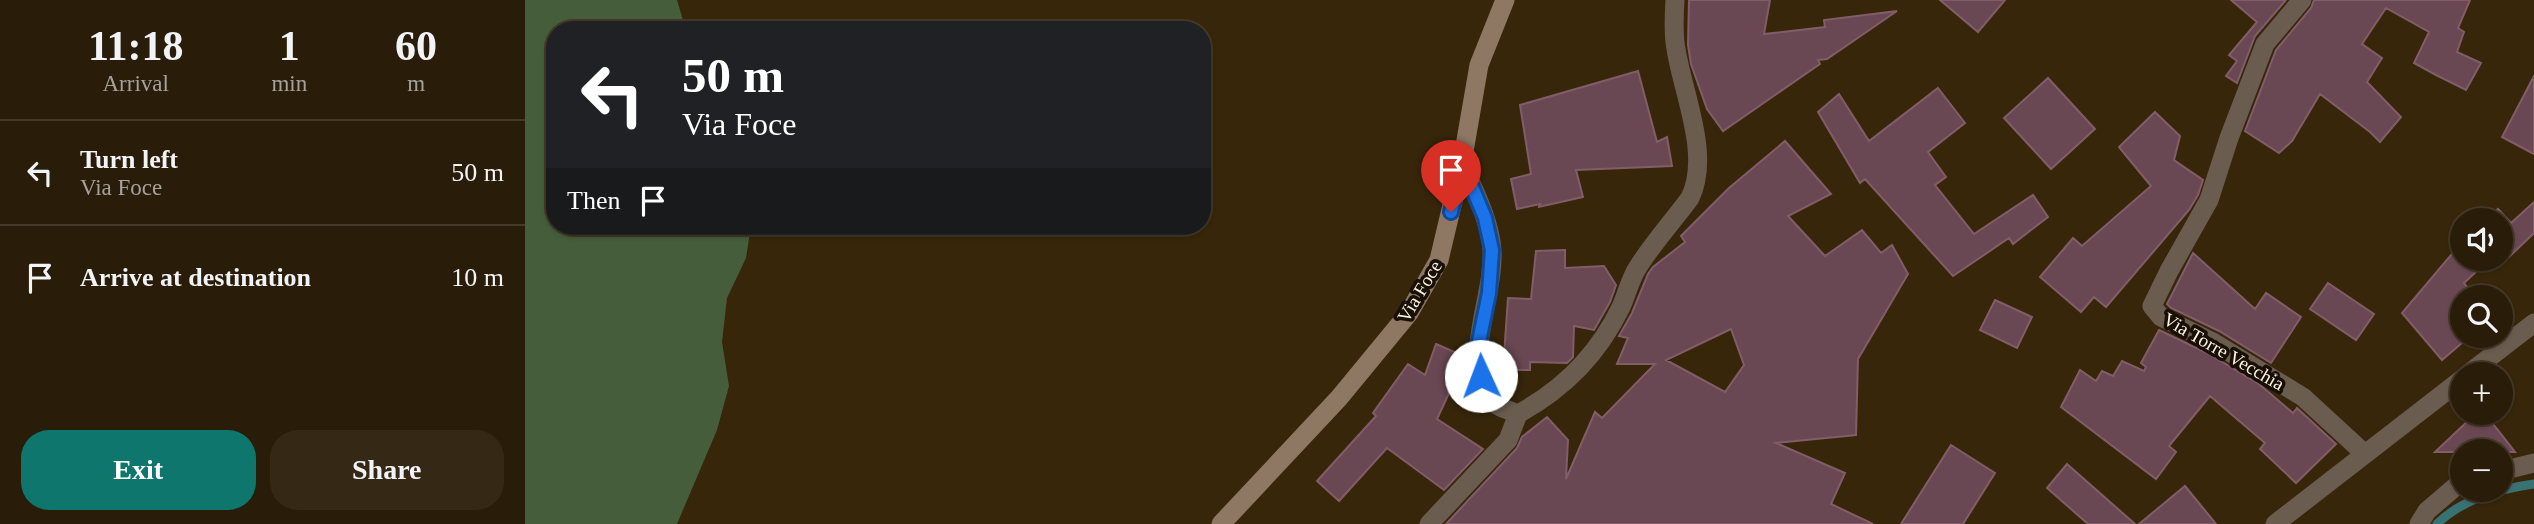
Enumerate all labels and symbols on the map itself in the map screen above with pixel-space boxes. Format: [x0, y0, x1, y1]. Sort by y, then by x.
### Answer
pin [1421, 140, 1481, 212]
street label: Via Foce [1393, 257, 1446, 326]
street label: Via Torre Vecchia [2160, 308, 2288, 395]
position arrow [1444, 339, 1518, 413]

